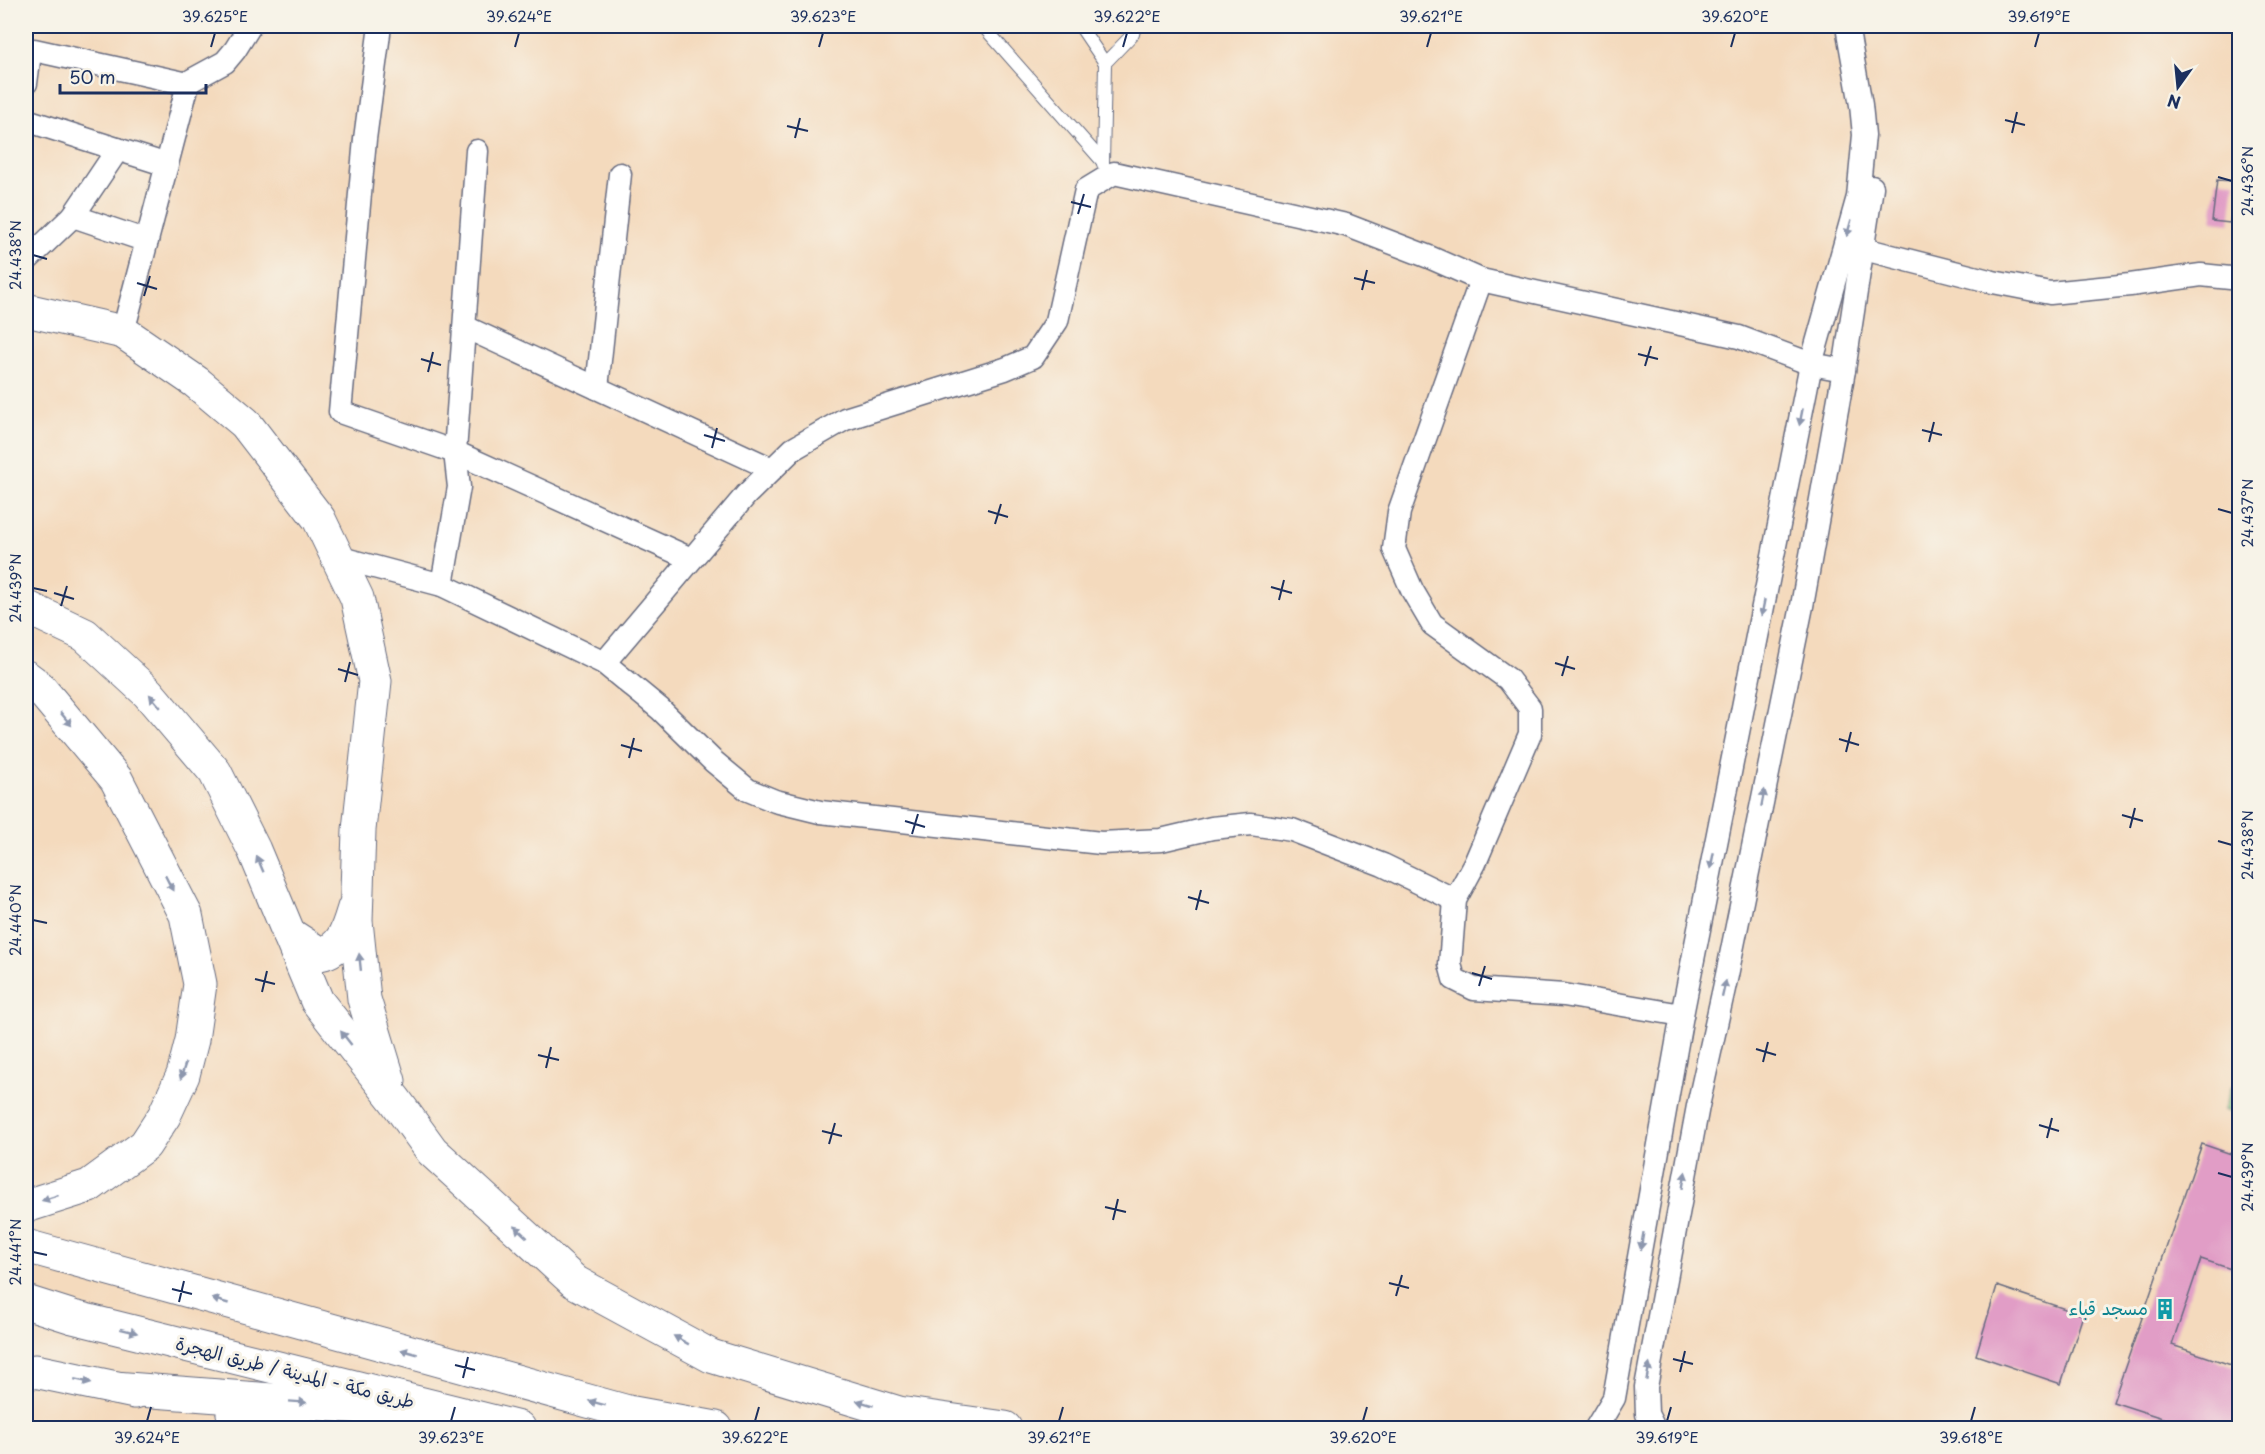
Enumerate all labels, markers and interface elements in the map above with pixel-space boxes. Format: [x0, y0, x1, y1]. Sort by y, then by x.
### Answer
text: 39.625°E [182, 4, 248, 27]
text: 39.624°E [486, 4, 552, 27]
text: 39.623°E [790, 4, 856, 27]
text: 39.622°E [1093, 4, 1161, 27]
text: 39.621°E [1399, 4, 1463, 27]
text: 39.620°E [1701, 4, 1769, 27]
text: 39.619°E [2007, 4, 2071, 27]
scale bar [60, 57, 206, 95]
north arrow [2148, 57, 2208, 117]
text: 50 m [69, 63, 116, 90]
text: N [2165, 89, 2183, 116]
text: 24.436°N [2235, 146, 2258, 216]
one-way arrow [1844, 219, 1853, 237]
text: 24.438°N [3, 220, 26, 290]
one-way arrow [1796, 408, 1805, 427]
text: 24.437°N [2235, 479, 2258, 547]
text: 24.439°N [3, 553, 26, 623]
one-way arrow [1758, 599, 1767, 618]
one-way arrow [149, 694, 162, 709]
one-way arrow [59, 711, 72, 727]
one-way arrow [1759, 788, 1768, 807]
text: 24.438°N [2235, 810, 2258, 880]
one-way arrow [1707, 852, 1716, 871]
one-way arrow [255, 855, 264, 873]
one-way arrow [164, 874, 174, 891]
text: 24.440°N [3, 884, 26, 956]
one-way arrow [355, 953, 365, 972]
one-way arrow [1720, 979, 1729, 998]
one-way arrow [340, 1030, 352, 1045]
one-way arrow [178, 1062, 187, 1080]
text: 24.439°N [2235, 1142, 2258, 1212]
one-way arrow [1680, 1170, 1689, 1189]
one-way arrow [41, 1194, 59, 1204]
text: 24.441°N [3, 1219, 26, 1285]
one-way arrow [513, 1225, 528, 1239]
one-way arrow [1637, 1231, 1646, 1250]
place label: مسجد قباء [2069, 1294, 2148, 1321]
one-way arrow [211, 1296, 229, 1305]
building icon: مسجد قباء [2153, 1297, 2177, 1321]
one-way arrow [120, 1326, 138, 1336]
street label: طريق مكة - المدينة / طريق الهجرة [173, 1329, 418, 1414]
one-way arrow [673, 1335, 690, 1345]
one-way arrow [399, 1347, 417, 1356]
one-way arrow [1644, 1362, 1653, 1381]
one-way arrow [73, 1377, 92, 1386]
one-way arrow [289, 1397, 308, 1407]
one-way arrow [588, 1398, 606, 1408]
one-way arrow [856, 1398, 874, 1407]
text: 39.624°E [114, 1425, 180, 1448]
text: 39.623°E [418, 1425, 484, 1448]
text: 39.622°E [721, 1425, 789, 1448]
text: 39.621°E [1027, 1425, 1091, 1448]
text: 39.620°E [1329, 1425, 1397, 1448]
text: 39.619°E [1635, 1425, 1699, 1448]
text: 39.618°E [1939, 1425, 2003, 1448]

